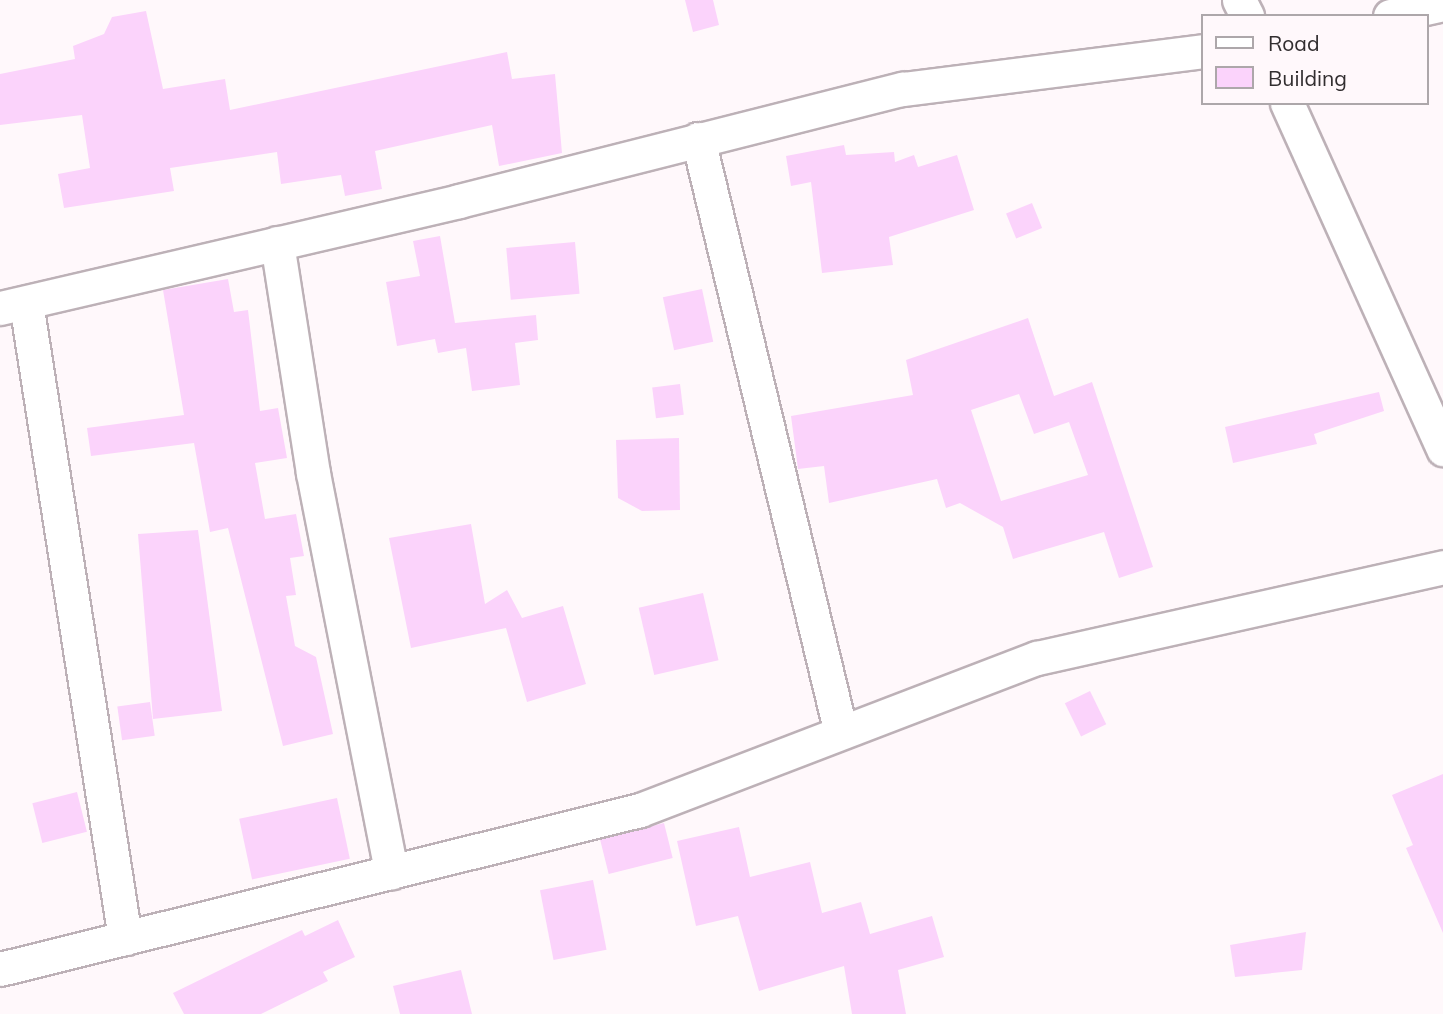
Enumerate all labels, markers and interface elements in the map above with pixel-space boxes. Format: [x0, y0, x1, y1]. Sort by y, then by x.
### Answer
legend [1202, 14, 1429, 105]
text: Road [1268, 30, 1319, 56]
text: Building [1268, 65, 1347, 91]

